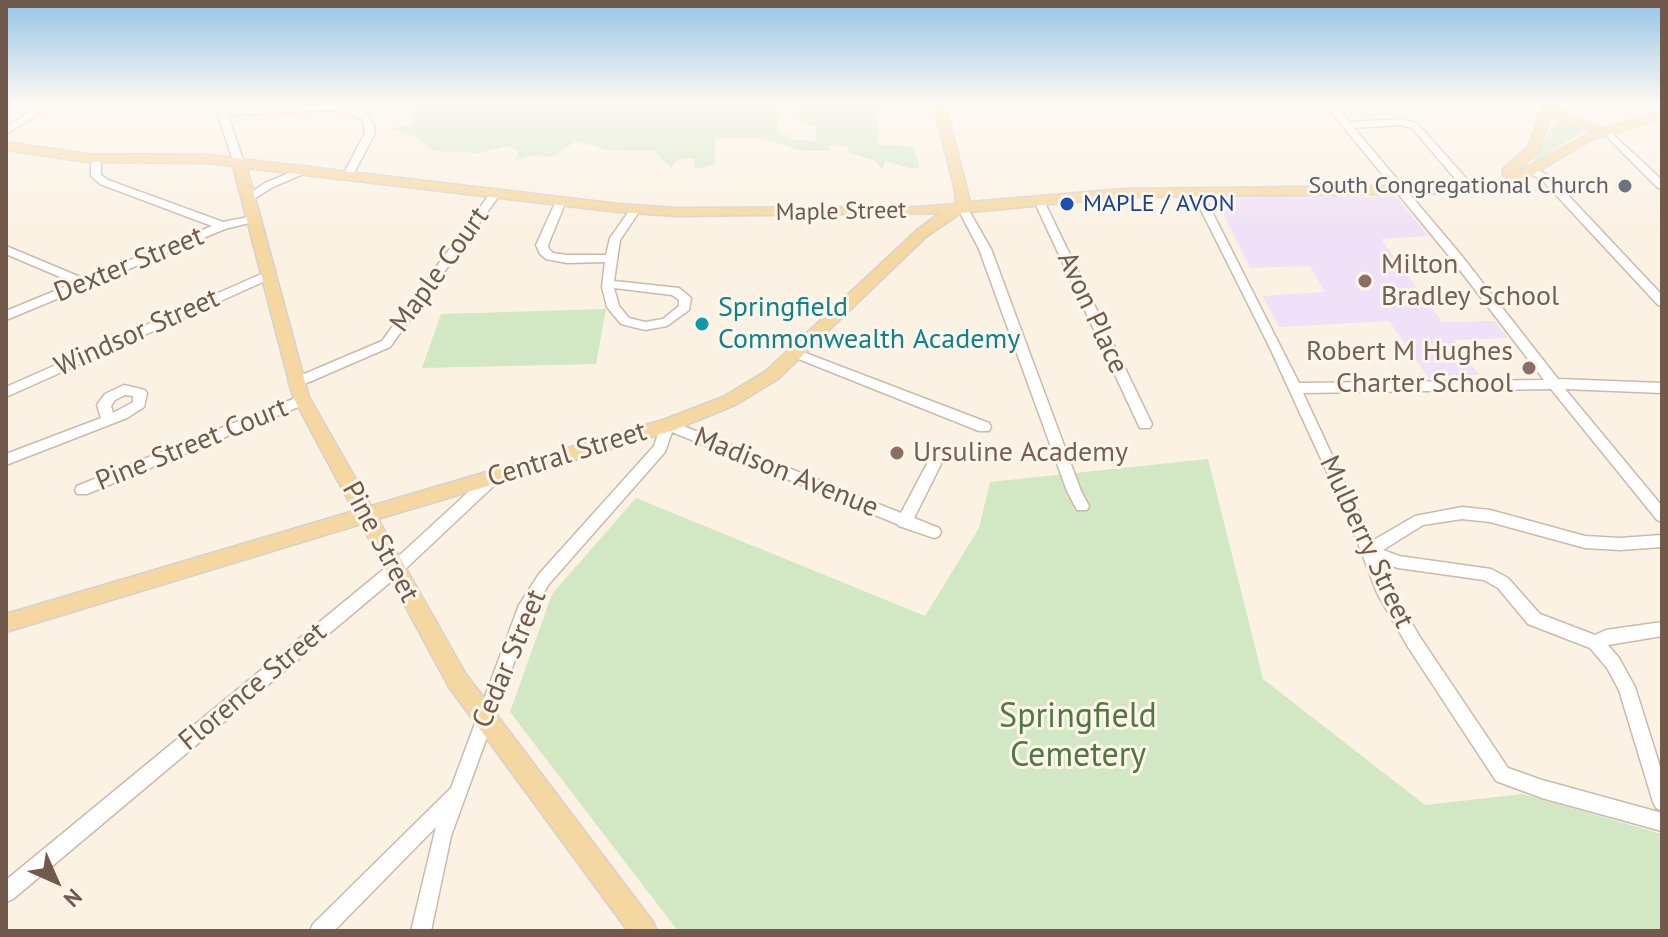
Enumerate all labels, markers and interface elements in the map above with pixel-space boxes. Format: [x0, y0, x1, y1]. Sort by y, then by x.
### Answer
place label: South Congregational Church [1308, 172, 1609, 200]
marker: South Congregational Church [1616, 177, 1634, 195]
place label: MAPLE / AVON [1083, 190, 1235, 218]
marker: MAPLE / AVON [1058, 195, 1076, 213]
street label: Maple Street [775, 196, 907, 228]
street label: Maple Court [383, 201, 497, 339]
street label: Dexter Street [49, 220, 209, 310]
street label: Avon Place [1049, 247, 1135, 379]
place label: Milton Bradley School [1381, 248, 1559, 314]
marker: Milton Bradley School [1356, 272, 1374, 290]
street label: Windsor Street [50, 282, 224, 384]
place label: Springfield Commonwealth Academy [718, 291, 1020, 357]
marker: Springfield Commonwealth Academy [693, 315, 711, 333]
place label: Robert M Hughes Charter School [1306, 335, 1513, 401]
marker: Robert M Hughes Charter School [1520, 359, 1538, 377]
street label: Pine Street Court [91, 391, 293, 499]
street label: Central Street [483, 415, 651, 495]
street label: Madison Avenue [689, 421, 883, 525]
place label: Ursuline Academy [913, 436, 1128, 470]
marker: Ursuline Academy [888, 444, 906, 462]
street label: Mulberry Street [1312, 451, 1420, 633]
street label: Pine Street [334, 476, 426, 608]
street label: Cedar Street [466, 585, 554, 733]
street label: Florence Street [173, 616, 333, 758]
park label: Springfield Cemetery [999, 697, 1157, 776]
north arrow [16, 841, 96, 921]
text: N [58, 883, 88, 913]

